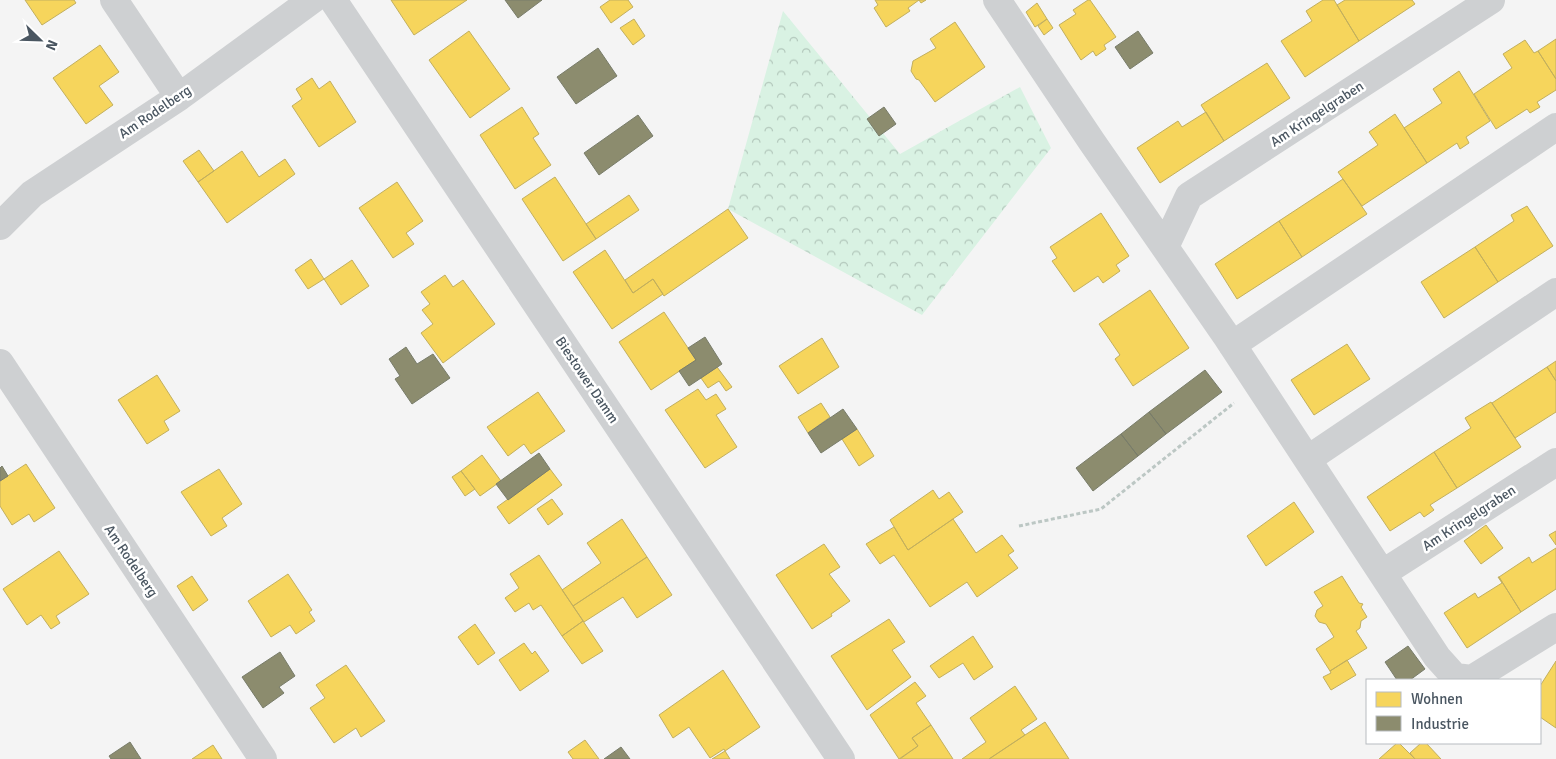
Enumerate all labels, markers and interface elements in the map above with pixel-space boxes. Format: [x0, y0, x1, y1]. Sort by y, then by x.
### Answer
north arrow [15, 15, 65, 65]
text: N [42, 37, 61, 53]
street label: Am Kringelgraben [1267, 77, 1367, 151]
street label: Am Rodelberg [116, 82, 194, 142]
street label: Biestower Damm [552, 333, 622, 427]
street label: Am Kringelgraben [1419, 481, 1519, 555]
street label: Am Rodelberg [101, 522, 161, 600]
legend [1366, 679, 1541, 744]
text: Wohnen [1411, 690, 1463, 708]
text: Industrie [1411, 715, 1469, 733]

